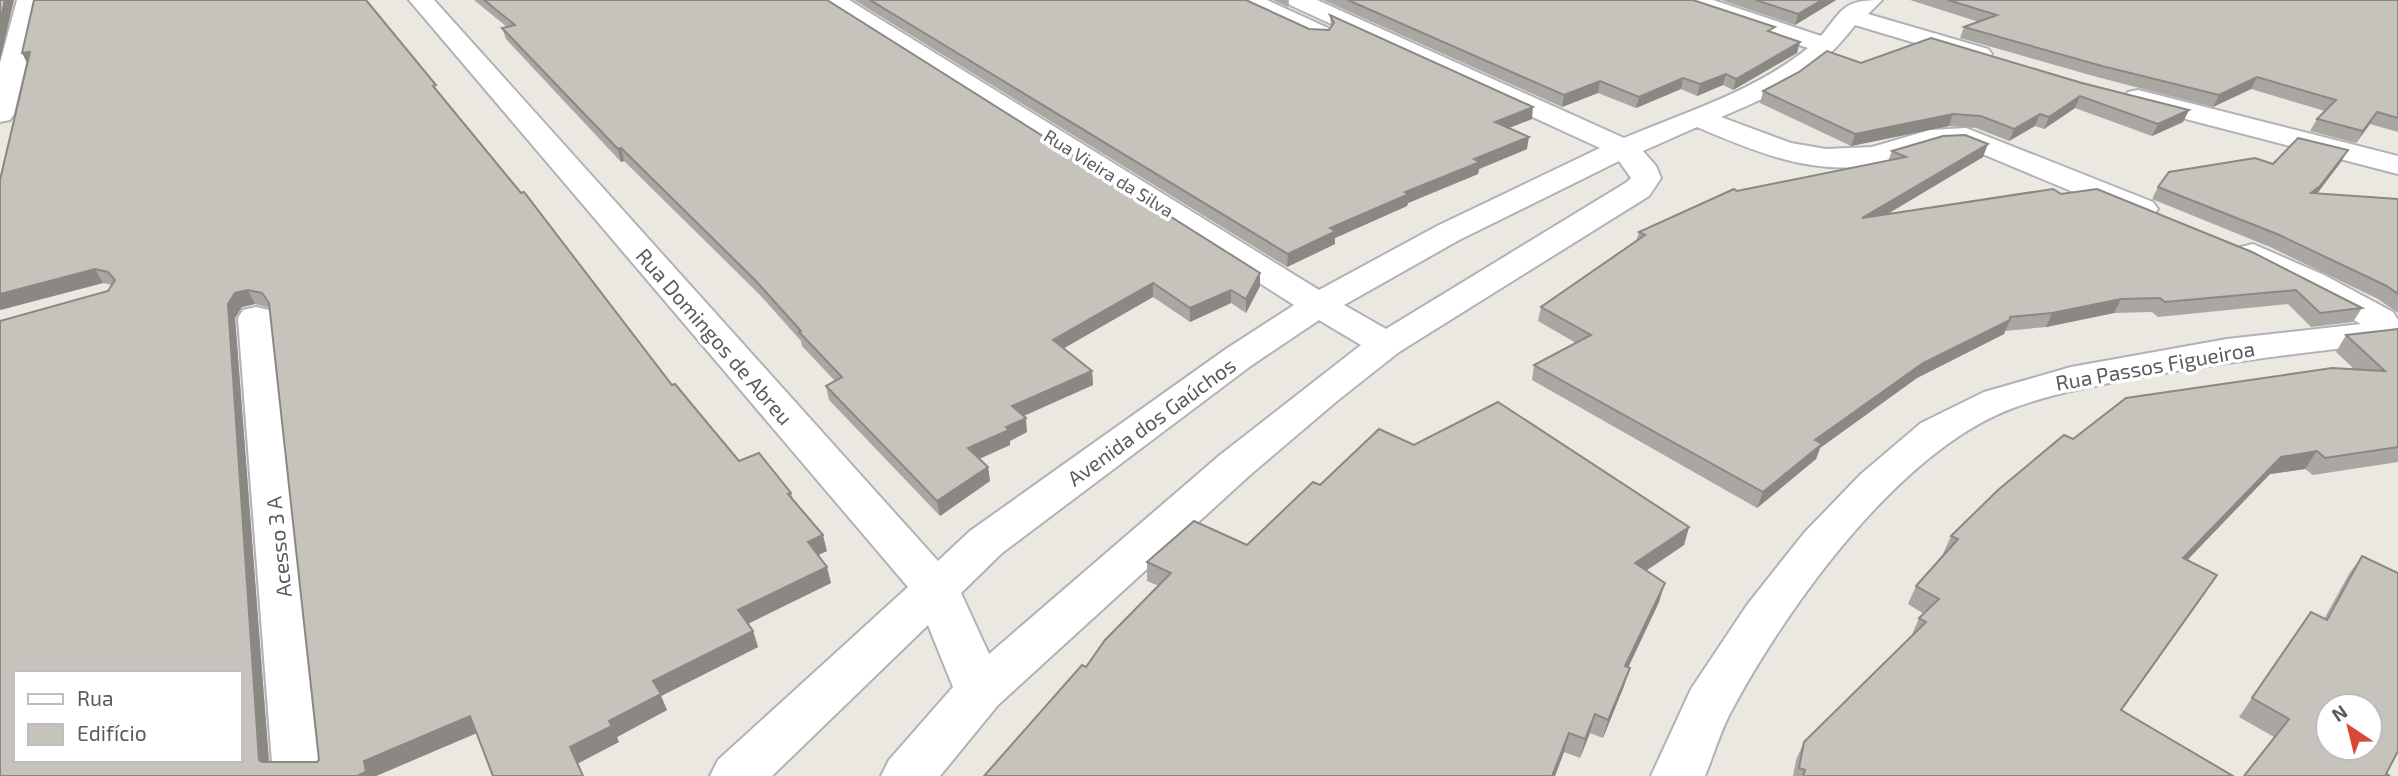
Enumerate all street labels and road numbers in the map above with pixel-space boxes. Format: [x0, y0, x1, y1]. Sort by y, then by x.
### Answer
street label: Rua Vieira da Silva [1040, 124, 1178, 222]
street label: Rua Domingos de Abreu [632, 243, 798, 429]
street label: Rua Passos Figueiroa [2053, 335, 2257, 395]
street label: Avenida dos Gaúchos [1062, 352, 1240, 490]
street label: Acesso 3 A [260, 495, 296, 599]

